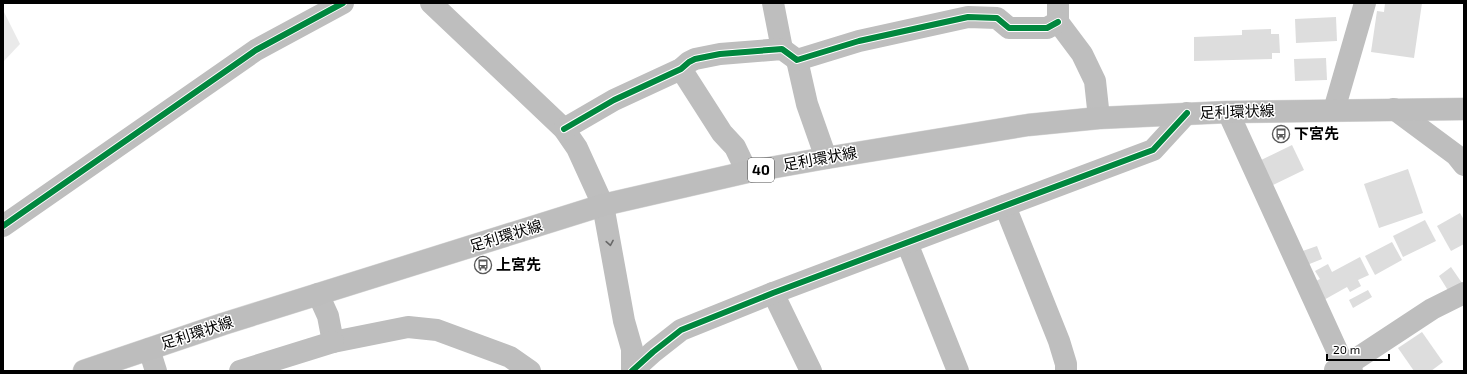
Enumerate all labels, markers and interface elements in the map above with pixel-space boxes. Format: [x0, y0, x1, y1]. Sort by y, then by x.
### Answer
street label: 足利環状線 [1199, 101, 1275, 121]
bus stop icon: 下宮先 [1271, 124, 1291, 144]
place label: 下宮先 [1294, 124, 1339, 142]
street label: 足利環状線 [781, 143, 858, 173]
road number: 40 [748, 158, 774, 182]
street label: 足利環状線 [467, 215, 544, 255]
one-way arrow [605, 240, 614, 247]
bus stop icon: 上宮先 [473, 255, 493, 275]
place label: 上宮先 [496, 255, 541, 273]
street label: 足利環状線 [158, 312, 235, 352]
scale bar [1327, 336, 1389, 362]
text: 20 m [1333, 342, 1360, 356]

